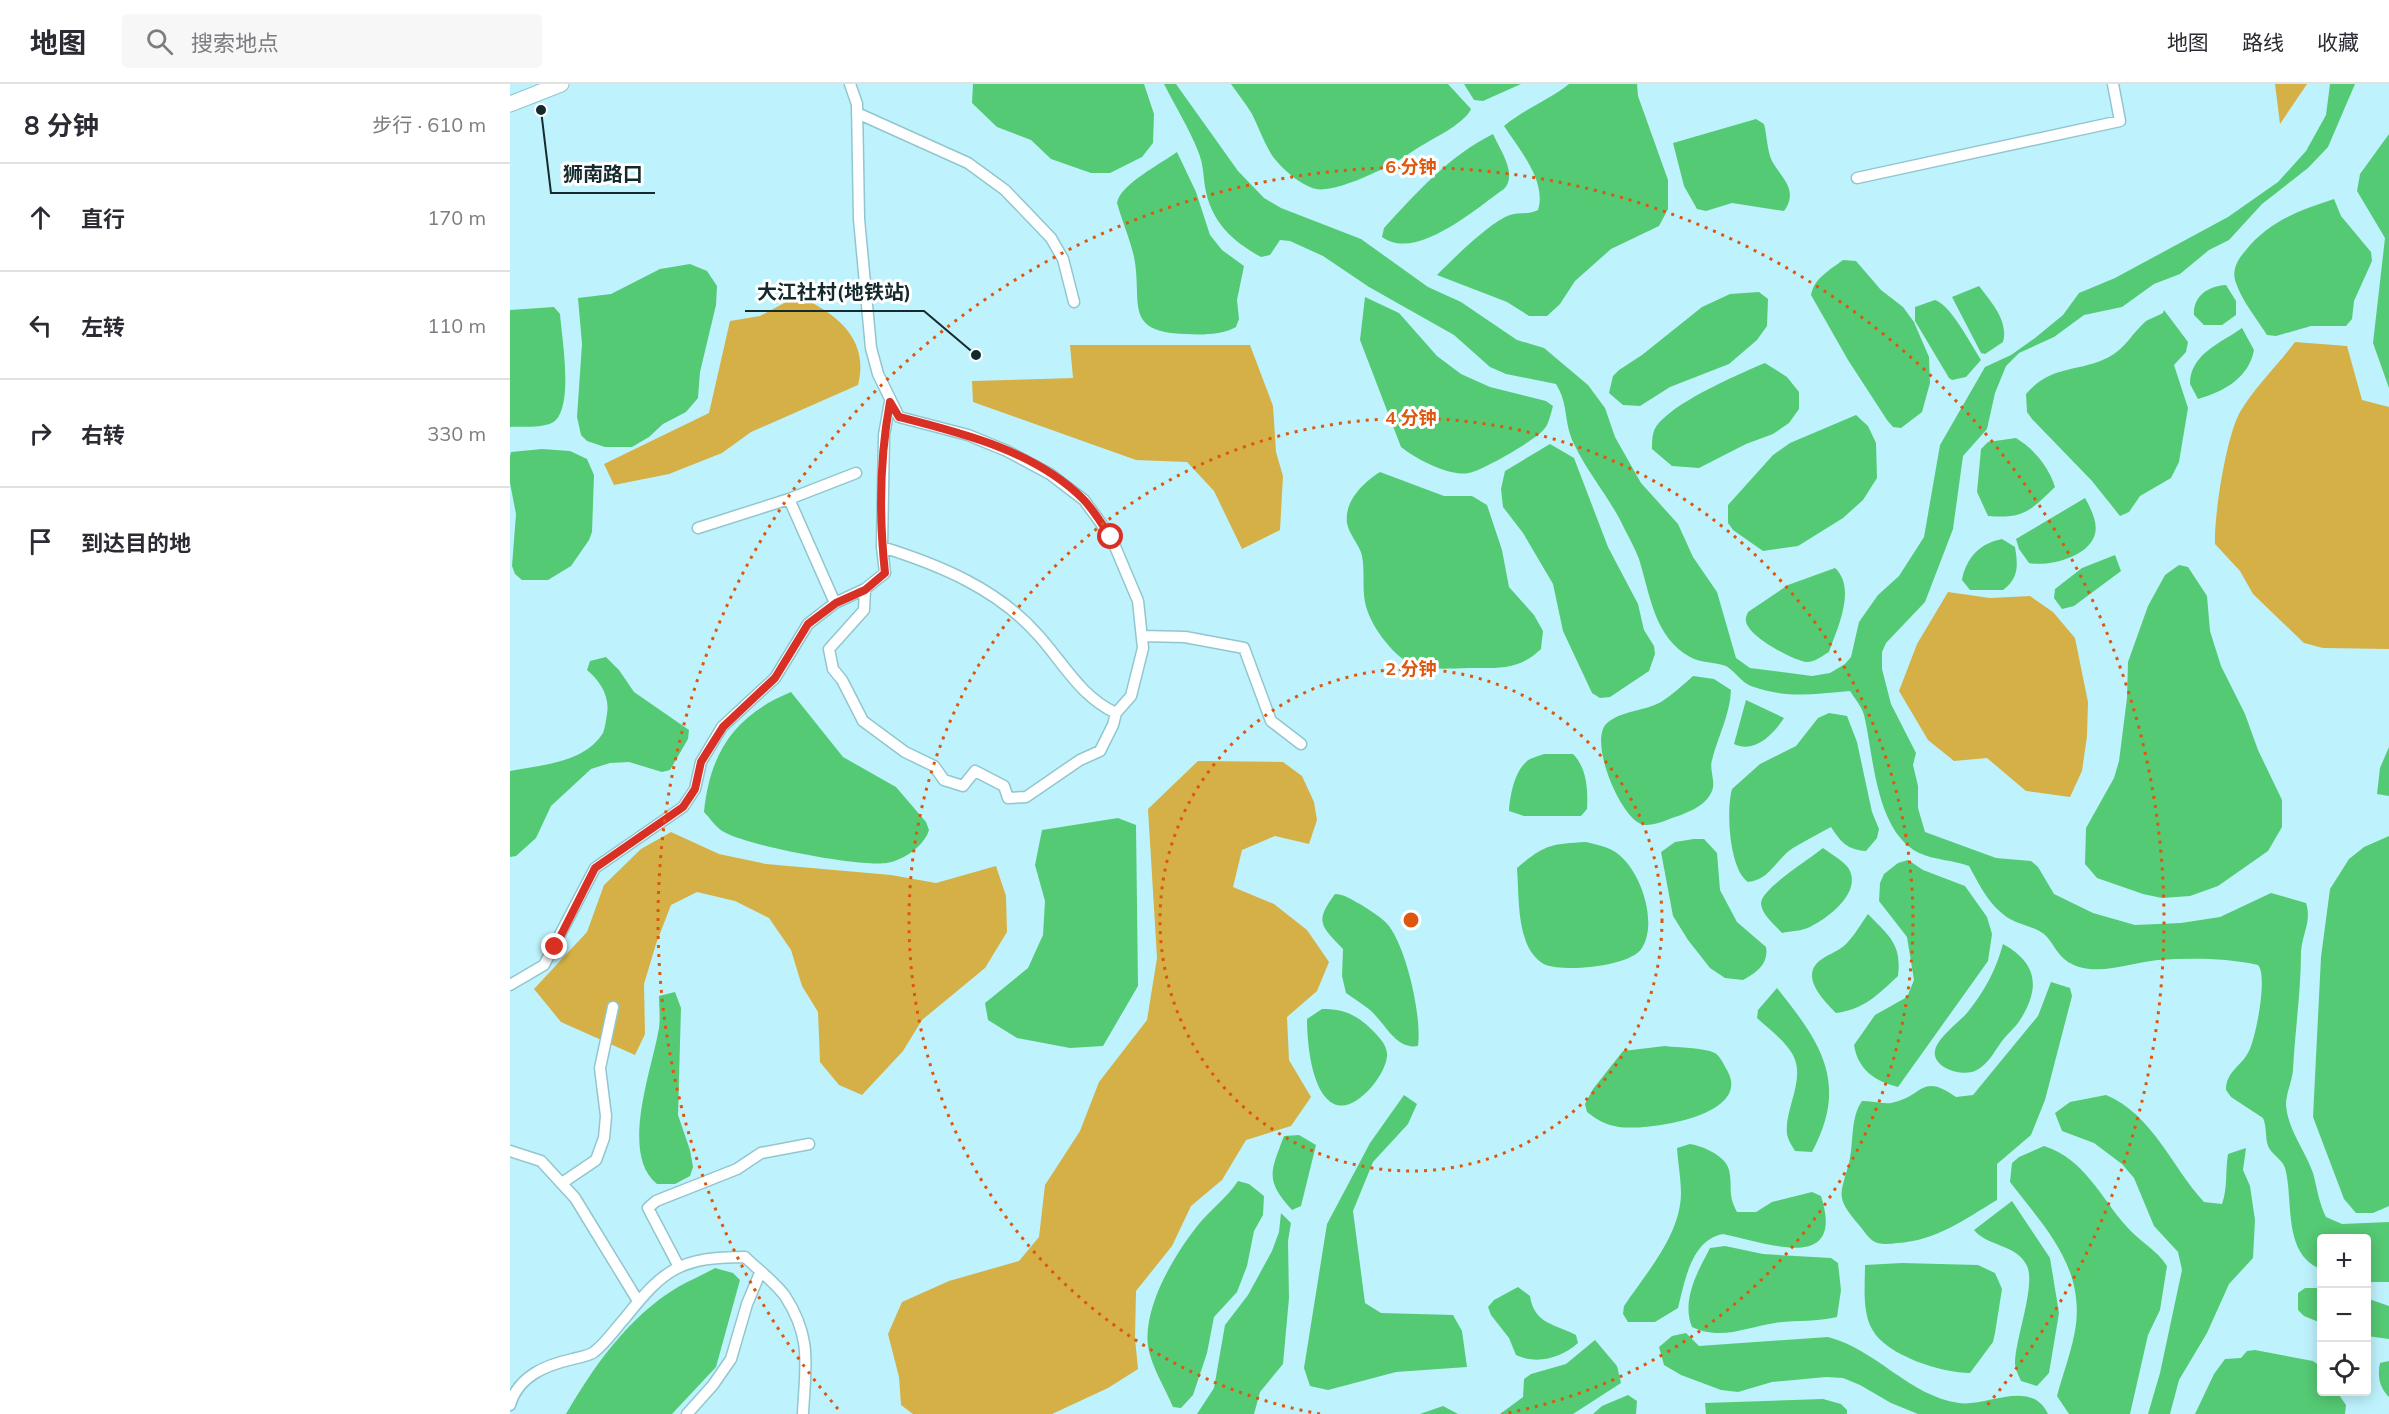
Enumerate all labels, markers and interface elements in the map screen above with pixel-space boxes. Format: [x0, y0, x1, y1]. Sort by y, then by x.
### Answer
search box [122, 14, 542, 68]
text: 地图 [30, 25, 86, 60]
icon: search [143, 25, 176, 58]
text: 搜索地点 [191, 29, 279, 57]
text: 地图 [2167, 29, 2209, 55]
text: 路线 [2242, 29, 2284, 55]
text: 收藏 [2317, 29, 2359, 55]
text: 8 分钟 [24, 109, 99, 142]
text: 步行 · 610 m [372, 112, 486, 137]
callout: 狮南路口 [551, 155, 655, 193]
text: 6 分钟 [1385, 155, 1437, 178]
text: 狮南路口 [563, 161, 643, 186]
icon: ahead [24, 201, 57, 234]
text: 直行 [81, 205, 125, 233]
text: 170 m [427, 205, 486, 230]
callout: 大江社村(地铁站) [745, 273, 924, 311]
text: 大江社村(地铁站) [757, 279, 911, 304]
icon: left [24, 309, 57, 342]
text: 左转 [81, 313, 125, 341]
text: 110 m [427, 313, 486, 338]
text: 4 分钟 [1385, 406, 1437, 429]
icon: right [24, 417, 57, 450]
text: 右转 [81, 421, 125, 449]
text: 330 m [427, 421, 486, 446]
route start [1097, 523, 1123, 549]
icon: arrive [24, 525, 57, 558]
text: 到达目的地 [81, 529, 191, 557]
text: 2 分钟 [1385, 657, 1437, 680]
centre of rings [1401, 910, 1421, 930]
route end [541, 933, 567, 959]
map controls [2317, 1234, 2371, 1396]
button: + [2317, 1234, 2371, 1288]
button: − [2317, 1288, 2371, 1342]
button: locate [2317, 1342, 2371, 1396]

